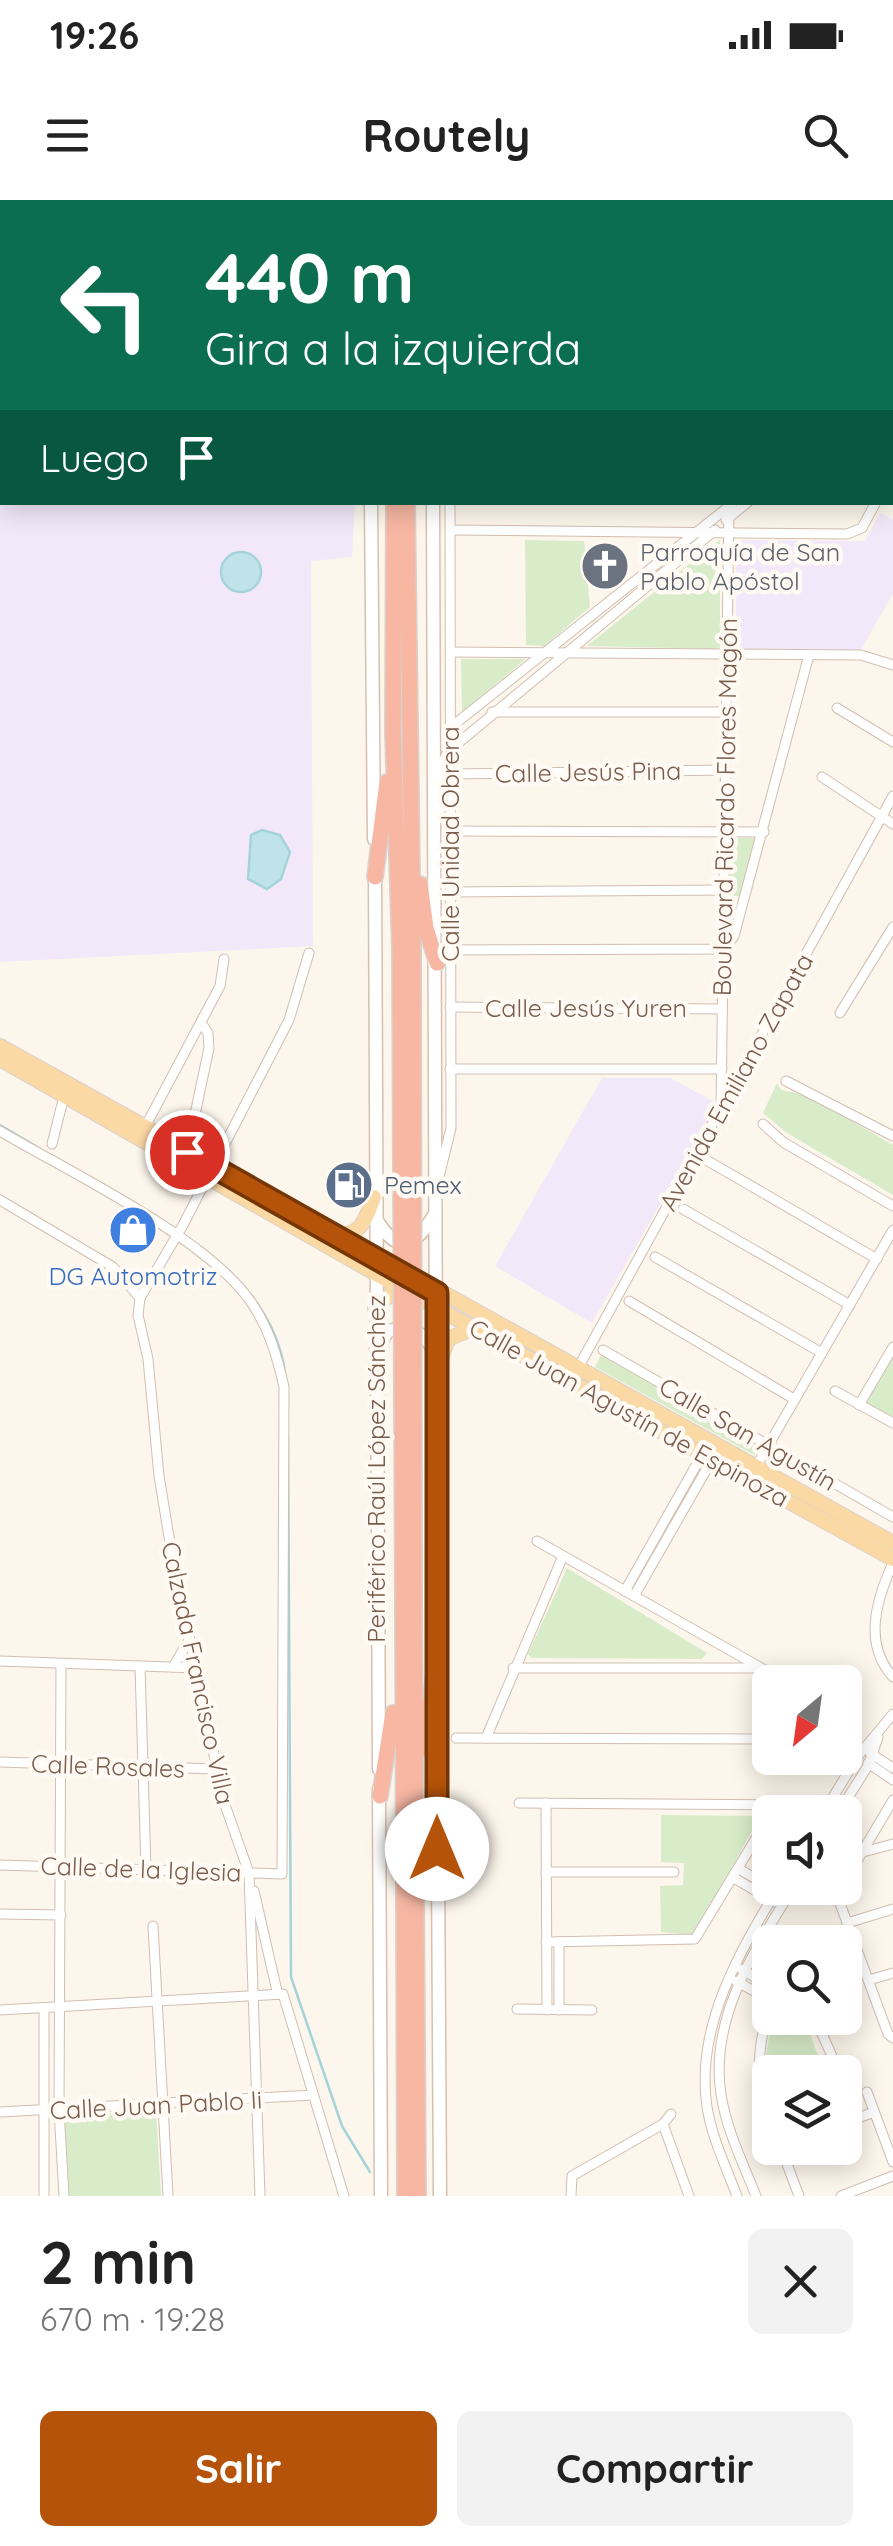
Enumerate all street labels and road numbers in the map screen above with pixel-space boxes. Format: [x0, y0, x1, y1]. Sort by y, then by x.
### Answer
street label: Boulevard Ricardo Flores Magón [706, 618, 743, 996]
street label: Calle Unidad Obrera [434, 726, 465, 962]
street label: Calle Jesús Pina [495, 754, 681, 789]
street label: Avenida Emiliano Zapata [652, 948, 819, 1216]
street label: Calle Jesús Yuren [485, 992, 687, 1023]
street label: Periférico Raúl López Sánchez [360, 1295, 391, 1643]
street label: Calle Juan Agustín de Espinoza [464, 1312, 794, 1513]
street label: Calle San Agustín [654, 1370, 843, 1497]
street label: Calzada Francisco Villa [155, 1539, 241, 1807]
street label: Calle Rosales [31, 1747, 185, 1784]
street label: Calle de la Iglesia [40, 1849, 242, 1888]
street label: Calle Juan Pablo Ii [49, 2083, 263, 2126]

